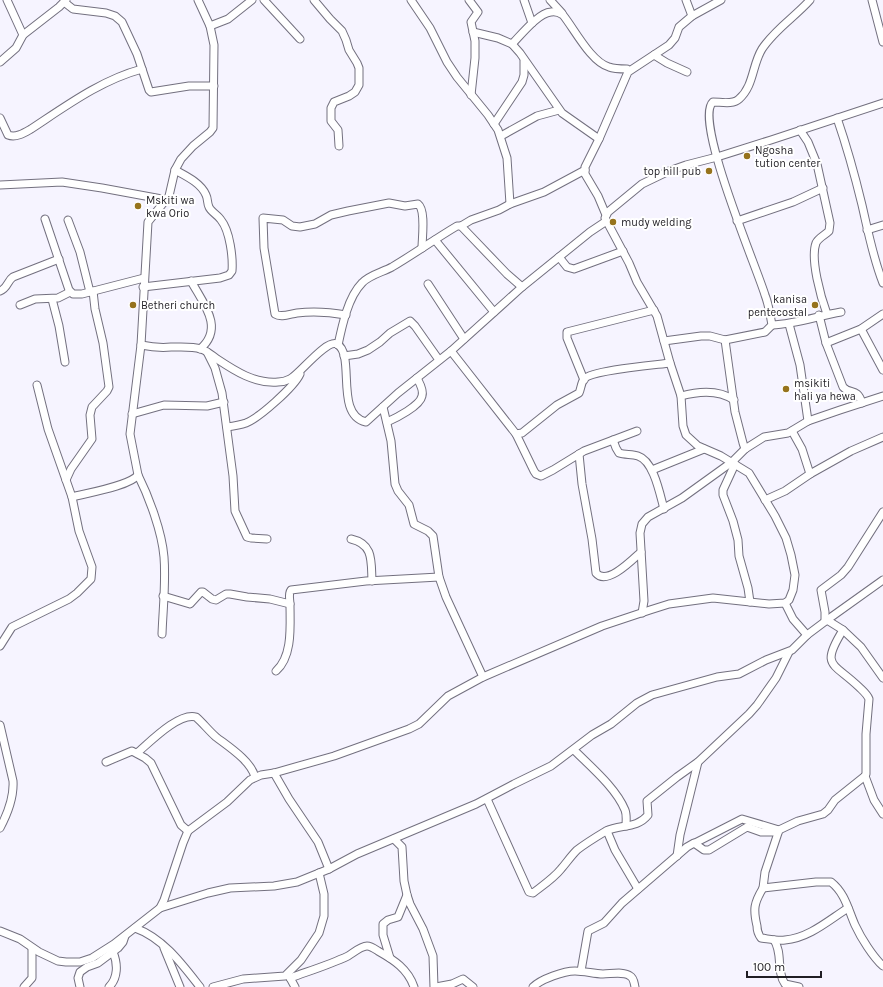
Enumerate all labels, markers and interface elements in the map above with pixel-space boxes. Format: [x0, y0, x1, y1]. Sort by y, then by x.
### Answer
place label: Ngosha tution center [755, 144, 820, 170]
marker: Ngosha tution center [742, 151, 752, 161]
place label: top hill pub [644, 165, 701, 178]
marker: top hill pub [704, 166, 714, 176]
place label: Mskiti wa kwa Orio [146, 194, 195, 220]
marker: Mskiti wa kwa Orio [133, 201, 143, 211]
place label: mudy welding [621, 216, 692, 229]
marker: mudy welding [608, 217, 618, 227]
place label: kanisa pentecostal [748, 293, 807, 319]
place label: Betheri church [141, 299, 215, 312]
marker: Betheri church [128, 300, 138, 310]
marker: kanisa pentecostal [810, 300, 820, 310]
place label: msikiti hali ya hewa [794, 377, 856, 403]
marker: msikiti hali ya hewa [781, 384, 791, 394]
scale bar [747, 953, 821, 979]
text: 100 m [753, 960, 785, 974]

